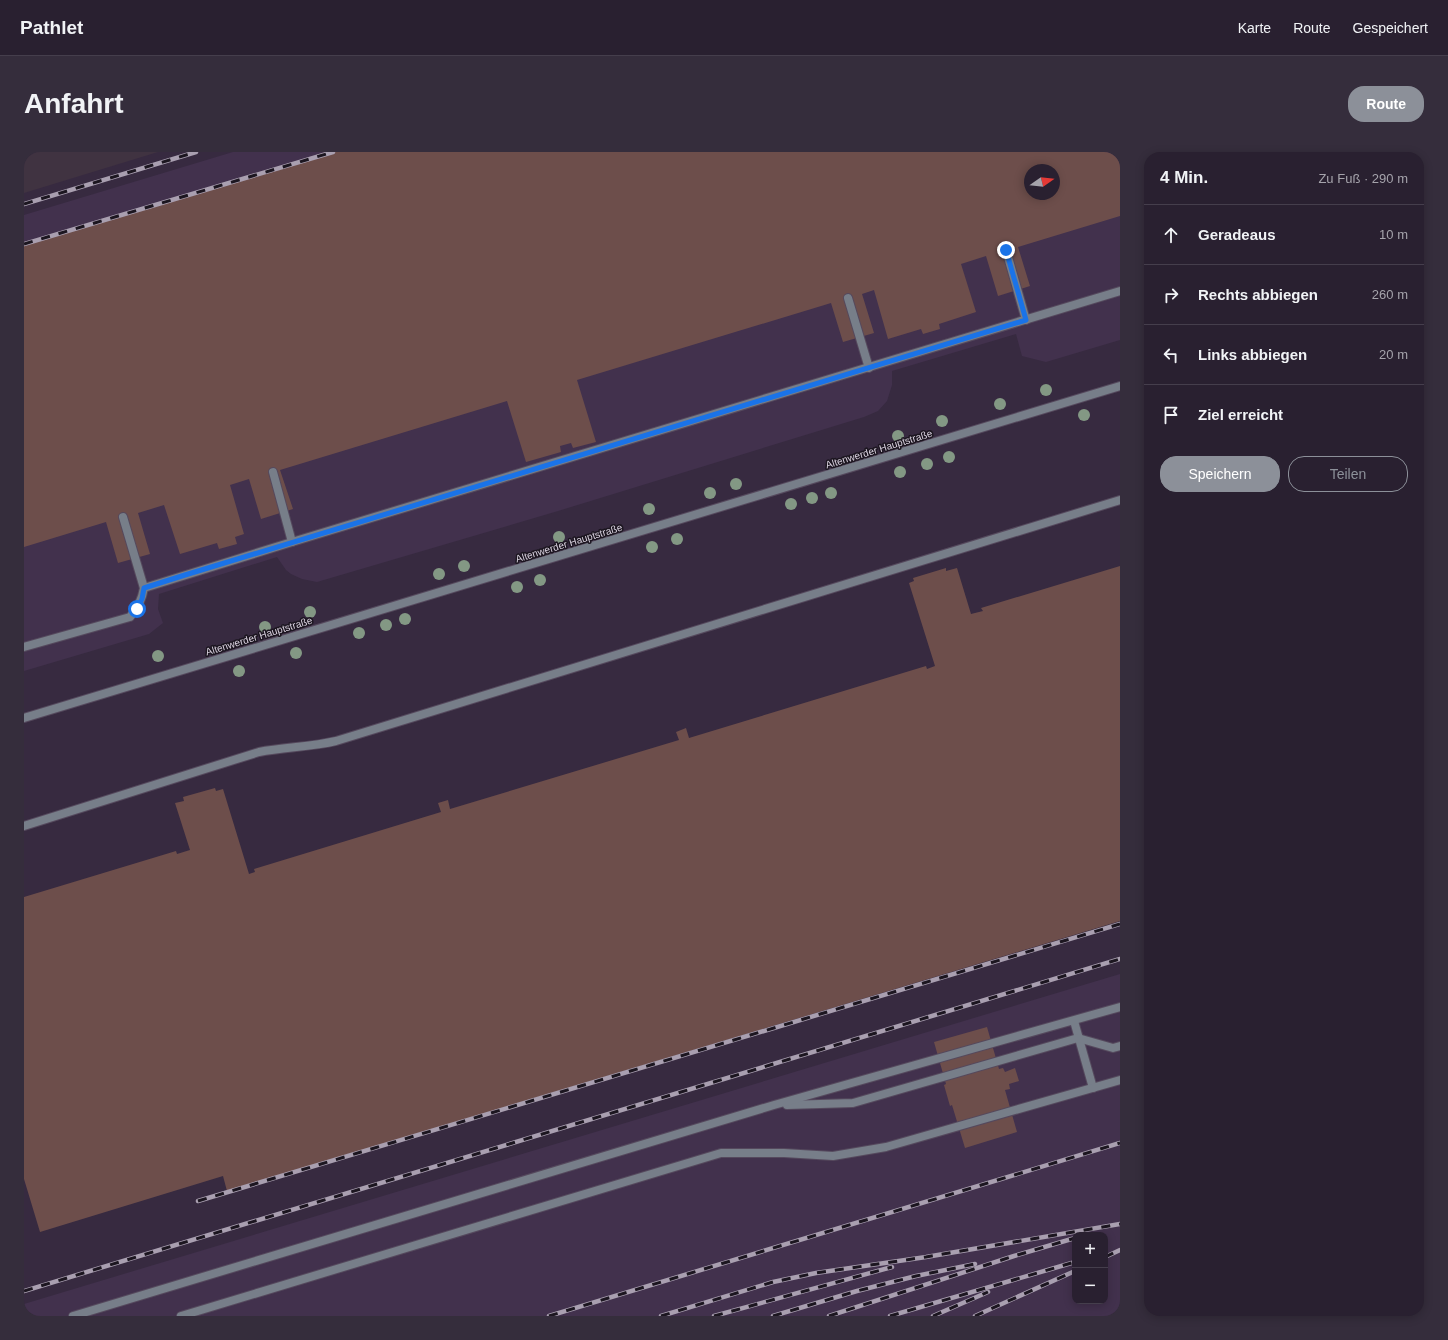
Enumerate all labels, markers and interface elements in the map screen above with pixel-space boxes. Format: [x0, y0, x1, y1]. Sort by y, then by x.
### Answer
text: Pathlet [20, 17, 83, 38]
text: Karte [1238, 20, 1271, 36]
text: Route [1293, 20, 1331, 36]
text: Gespeichert [1353, 20, 1428, 36]
button: Route [1348, 86, 1424, 122]
text: Anfahrt [24, 88, 124, 119]
north arrow [1024, 164, 1060, 200]
text: 4 Min. [1160, 168, 1208, 187]
text: Zu Fuß · 290 m [1318, 171, 1408, 186]
icon: ahead [1160, 224, 1182, 246]
text: Geradeaus [1198, 226, 1276, 243]
text: 10 m [1379, 227, 1408, 242]
route end [997, 241, 1015, 259]
icon: right [1160, 284, 1182, 306]
text: Rechts abbiegen [1198, 286, 1318, 303]
text: 260 m [1372, 287, 1408, 302]
icon: left [1160, 344, 1182, 366]
text: Links abbiegen [1198, 346, 1307, 363]
text: 20 m [1379, 347, 1408, 362]
icon: arrive [1160, 404, 1182, 426]
text: Ziel erreicht [1198, 406, 1283, 423]
street label: Altenwerder Hauptstraße [824, 427, 934, 471]
button: Speichern [1160, 456, 1280, 492]
button: Teilen [1288, 456, 1408, 492]
street label: Altenwerder Hauptstraße [514, 521, 624, 565]
route start [128, 600, 146, 618]
street label: Altenwerder Hauptstraße [204, 614, 314, 658]
map controls [1072, 1232, 1108, 1304]
button: + [1072, 1232, 1108, 1268]
button: − [1072, 1268, 1108, 1304]

